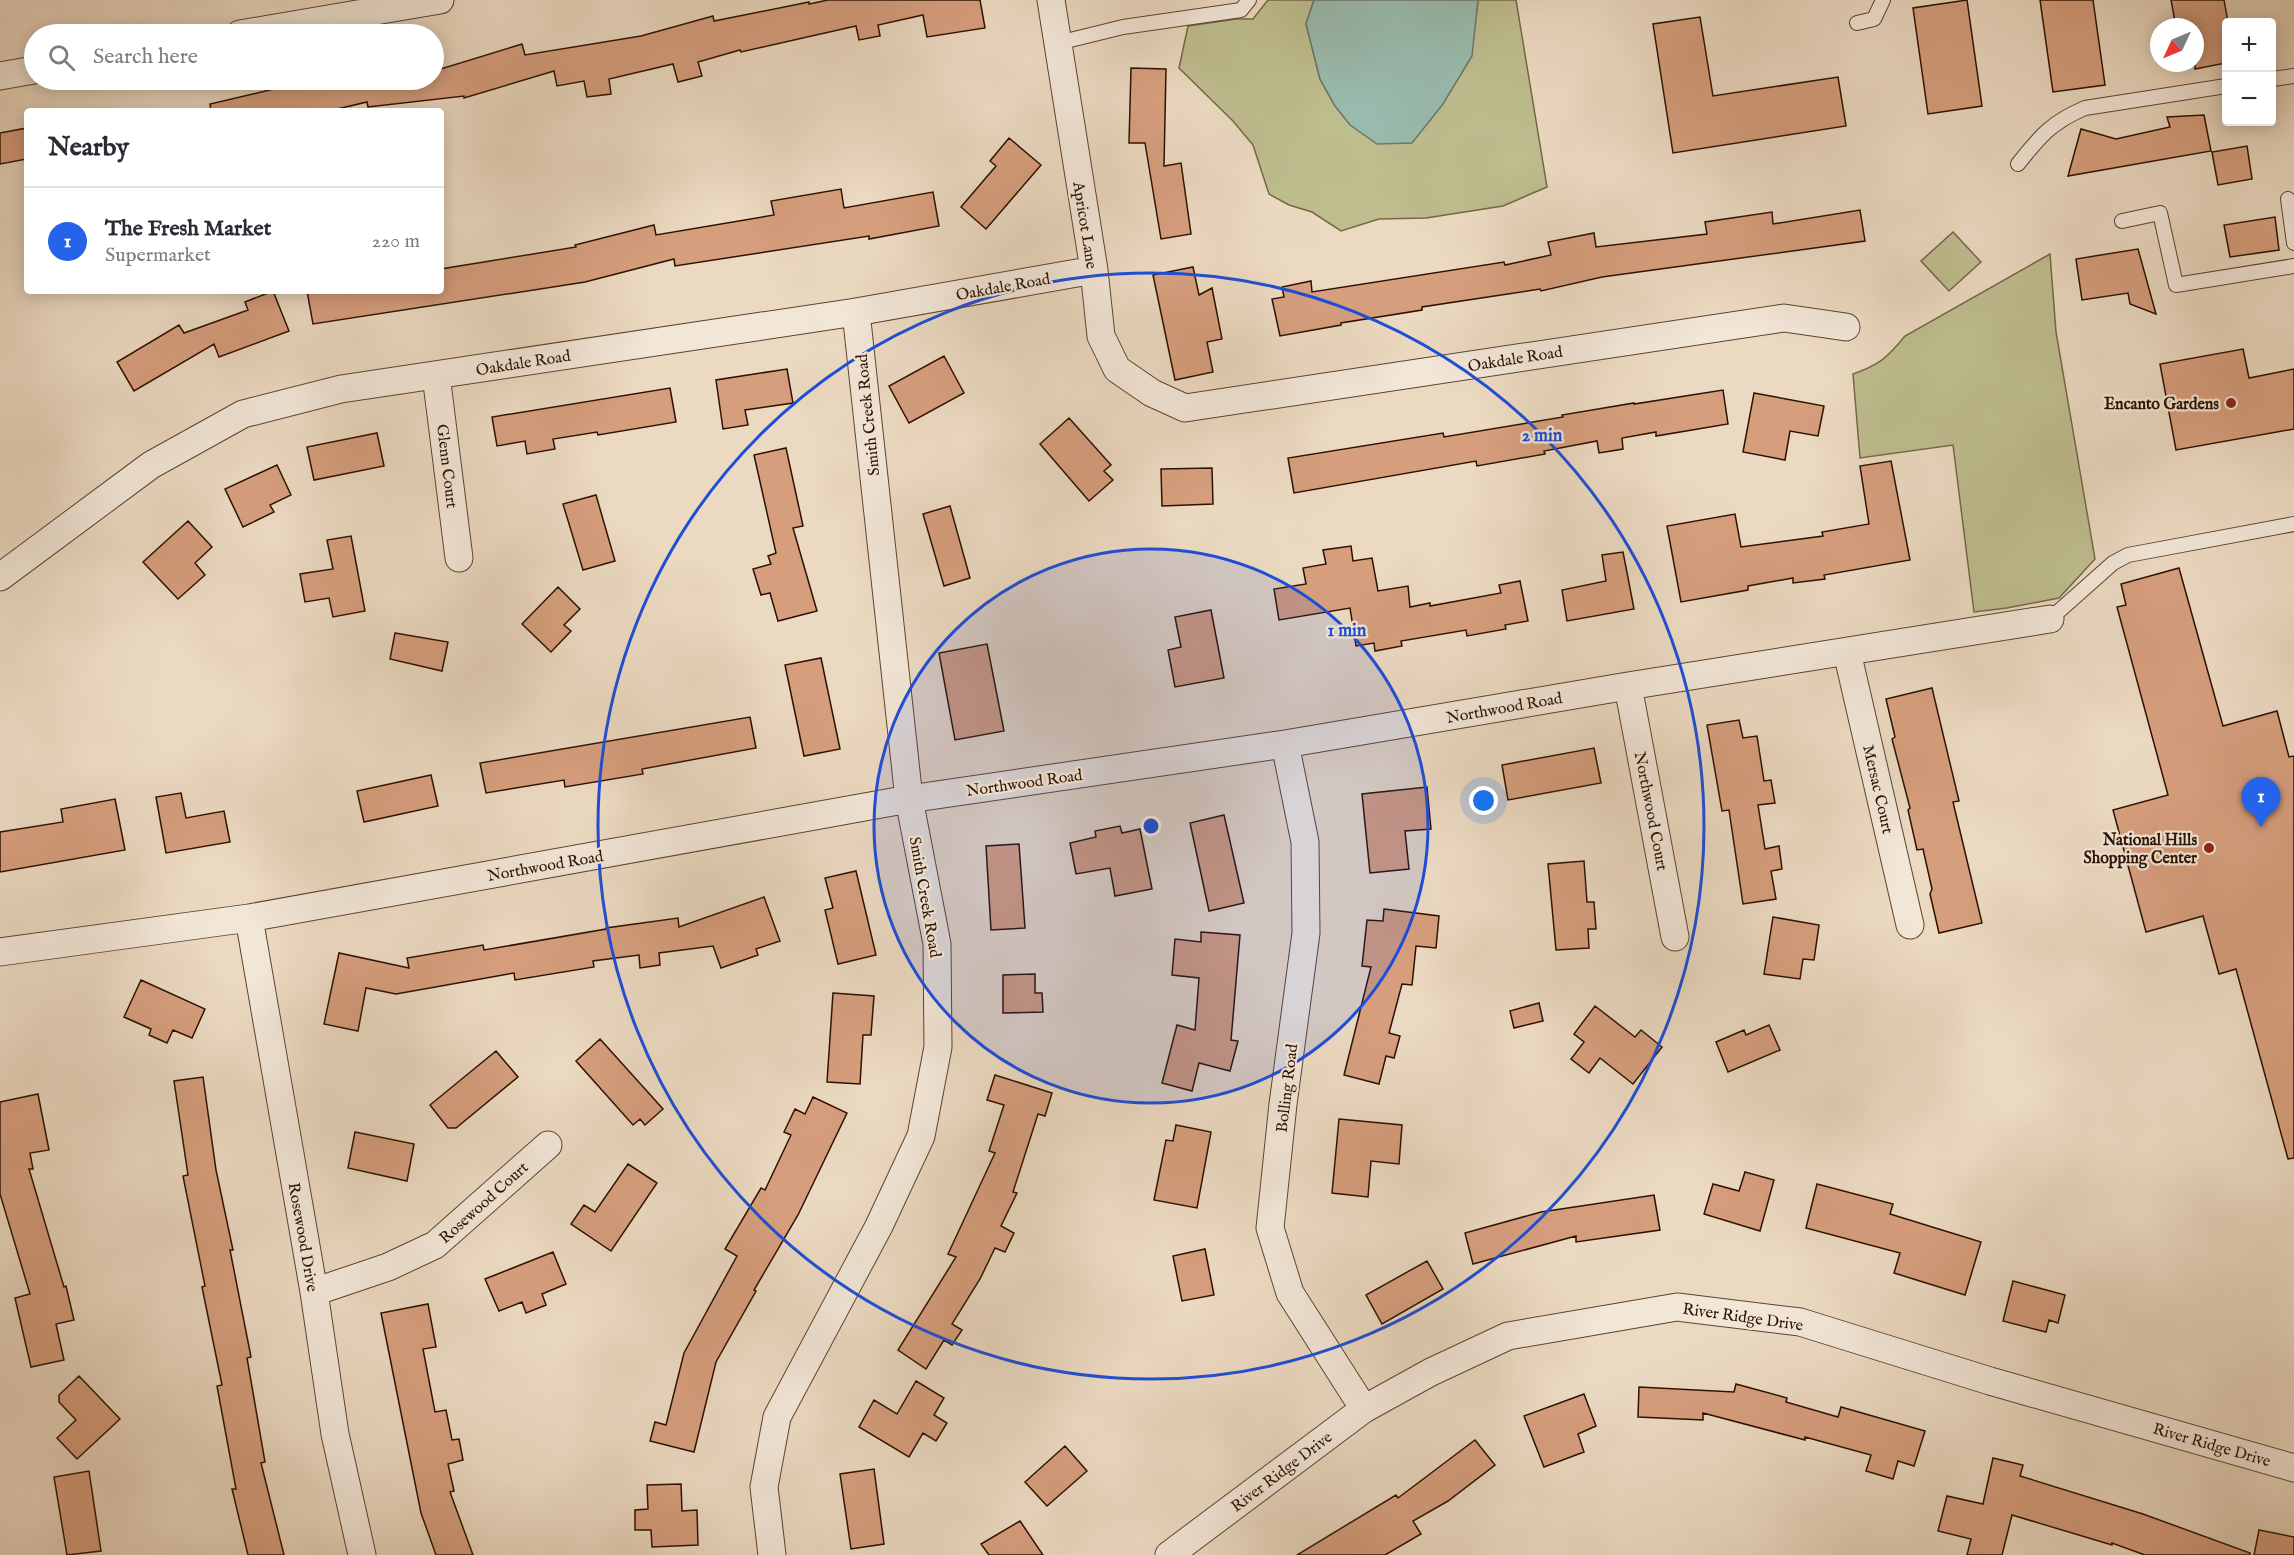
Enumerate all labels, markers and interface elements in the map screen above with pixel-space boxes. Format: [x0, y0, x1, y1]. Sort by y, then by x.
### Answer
north arrow [2150, 18, 2204, 72]
map controls [2222, 18, 2276, 126]
button: + [2222, 18, 2276, 72]
search box [24, 24, 444, 90]
icon: search [45, 41, 78, 74]
text: Search here [93, 43, 198, 71]
button: − [2222, 72, 2276, 126]
text: Nearby [48, 131, 129, 164]
street label: Apricot Lane [1067, 179, 1101, 270]
text: The Fresh Market [105, 215, 271, 243]
text: 1 [64, 229, 71, 254]
text: 220 m [372, 229, 420, 254]
text: Supermarket [105, 243, 211, 268]
street label: Oakdale Road [955, 270, 1053, 306]
street label: Oakdale Road [1467, 343, 1564, 377]
street label: Oakdale Road [475, 347, 572, 381]
street label: Smith Creek Road [853, 352, 885, 477]
place label: Encanto Gardens [2104, 395, 2219, 415]
marker: Encanto Gardens [2224, 396, 2238, 410]
street label: Glenn Court [431, 423, 461, 510]
text: 2 min [1522, 425, 1563, 448]
text: 1 min [1328, 620, 1367, 643]
street label: Northwood Road [1445, 689, 1564, 729]
street label: Mersac Court [1857, 743, 1897, 836]
street label: Northwood Court [1629, 750, 1671, 873]
street label: Northwood Road [965, 766, 1084, 802]
pin: 1 [2242, 778, 2280, 827]
your location [1469, 786, 1498, 815]
centre of rings [1141, 816, 1161, 836]
place label: National Hills Shopping Center [2083, 831, 2197, 869]
street label: Smith Creek Road [904, 835, 945, 960]
marker: National Hills Shopping Center [2202, 841, 2216, 855]
street label: Northwood Road [486, 847, 605, 887]
street label: Bolling Road [1273, 1042, 1303, 1134]
street label: Rosewood Court [436, 1158, 533, 1249]
street label: Rosewood Drive [283, 1181, 321, 1294]
street label: River Ridge Drive [1681, 1300, 1804, 1336]
street label: River Ridge Drive [2150, 1420, 2273, 1472]
street label: River Ridge Drive [1228, 1428, 1337, 1517]

